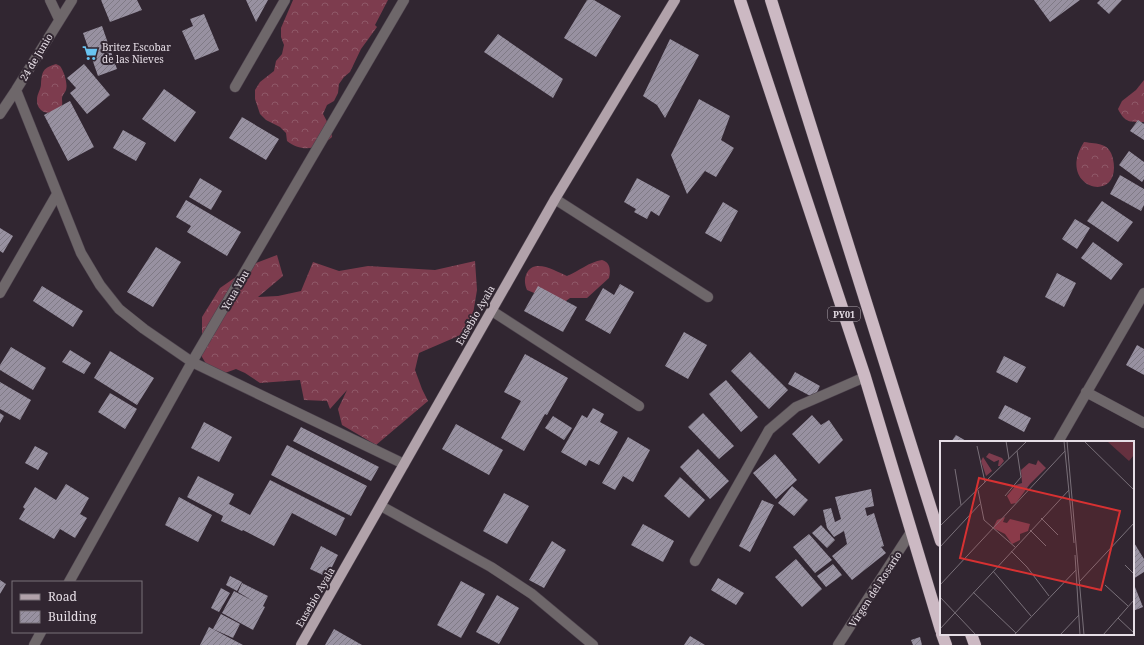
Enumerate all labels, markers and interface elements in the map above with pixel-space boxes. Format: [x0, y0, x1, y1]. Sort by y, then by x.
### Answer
street label: 24 de Junio [16, 30, 56, 83]
place label: Britez Escobar de las Nieves [102, 40, 171, 66]
supermarket icon: Britez Escobar de las Nieves [81, 44, 99, 62]
street label: Ycua Ybu [217, 267, 252, 313]
street label: Eusebio Ayala [452, 282, 498, 347]
road number: PY01 [828, 307, 860, 321]
inset map [940, 441, 1134, 635]
street label: Virgen del Rosario [845, 548, 905, 630]
street label: Eusebio Ayala [292, 564, 338, 629]
legend [12, 581, 142, 633]
text: Road [48, 588, 78, 605]
text: Building [48, 608, 97, 625]

